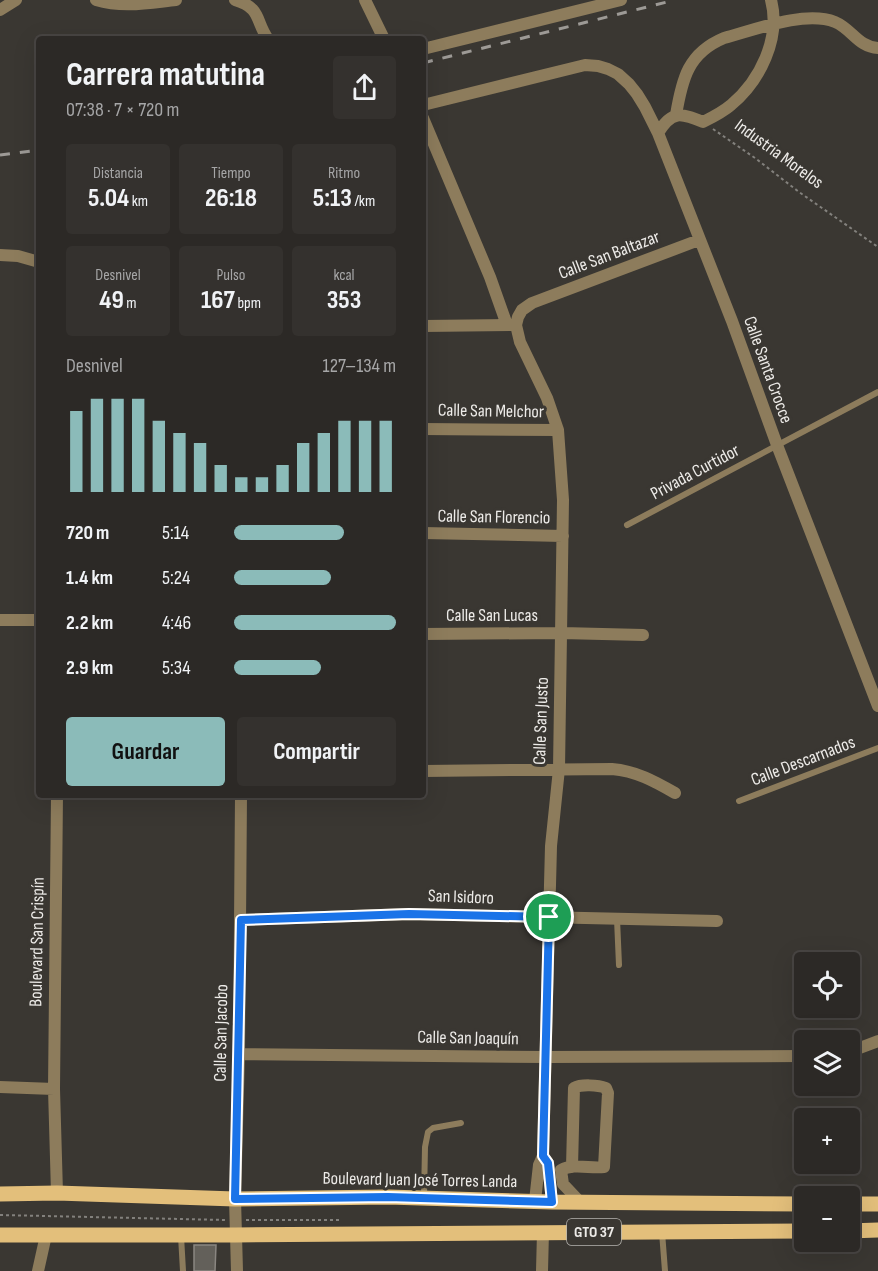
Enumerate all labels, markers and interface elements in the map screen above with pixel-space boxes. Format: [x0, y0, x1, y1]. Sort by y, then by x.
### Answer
text: Carrera matutina [66, 55, 265, 95]
button: share [333, 56, 396, 119]
text: 07:38 · 7 × 720 m [66, 98, 179, 122]
street label: Industria Morelos [731, 115, 827, 193]
text: Distancia [93, 164, 143, 183]
text: Tiempo [211, 164, 251, 183]
text: Ritmo [328, 164, 360, 183]
text: 5.04 [88, 183, 129, 214]
text: 26:18 [205, 183, 257, 214]
text: 5:13 [313, 183, 352, 214]
text: km [129, 192, 148, 211]
text: /km [352, 192, 375, 211]
street label: Calle San Baltazar [555, 226, 663, 284]
text: Desnivel [95, 266, 141, 285]
text: Pulso [217, 266, 245, 285]
text: kcal [333, 266, 355, 285]
text: 49 [99, 285, 124, 316]
text: 167 [201, 285, 235, 316]
text: 353 [327, 285, 361, 316]
text: m [124, 294, 137, 313]
text: bpm [235, 294, 261, 313]
street label: Calle Santa Crocce [739, 314, 797, 426]
text: Desnivel [66, 354, 123, 378]
text: 127–134 m [323, 354, 396, 378]
street label: Calle San Melchor [438, 400, 544, 422]
street label: Privada Curtidor [647, 440, 743, 504]
street label: Calle San Florencio [437, 506, 551, 528]
text: 720 m [66, 521, 109, 545]
text: 5:14 [162, 521, 189, 545]
text: 1.4 km [66, 566, 113, 590]
text: 5:24 [162, 566, 190, 590]
street label: Calle San Lucas [446, 605, 538, 626]
text: 2.2 km [66, 611, 113, 635]
text: 4:46 [162, 611, 191, 635]
text: 2.9 km [66, 656, 113, 680]
text: 5:34 [162, 656, 191, 680]
street label: Calle San Justo [529, 677, 553, 765]
button: Guardar [66, 717, 225, 786]
button: Compartir [237, 717, 396, 786]
street label: Calle Descarnados [748, 732, 858, 790]
street label: Boulevard San Crispín [25, 877, 49, 1007]
street label: San Isidoro [428, 885, 494, 909]
pin [523, 891, 574, 942]
icon: arrive [532, 900, 565, 933]
map controls [794, 952, 860, 1252]
button: locate [794, 952, 860, 1018]
street label: Calle San Jacobo [210, 984, 232, 1082]
street label: Calle San Joaquín [417, 1027, 519, 1049]
button: layers [794, 1030, 860, 1096]
button: + [794, 1108, 860, 1174]
street label: Boulevard Juan José Torres Landa [322, 1168, 518, 1192]
button: − [794, 1186, 860, 1252]
road number: GTO 37 [567, 1219, 621, 1245]

